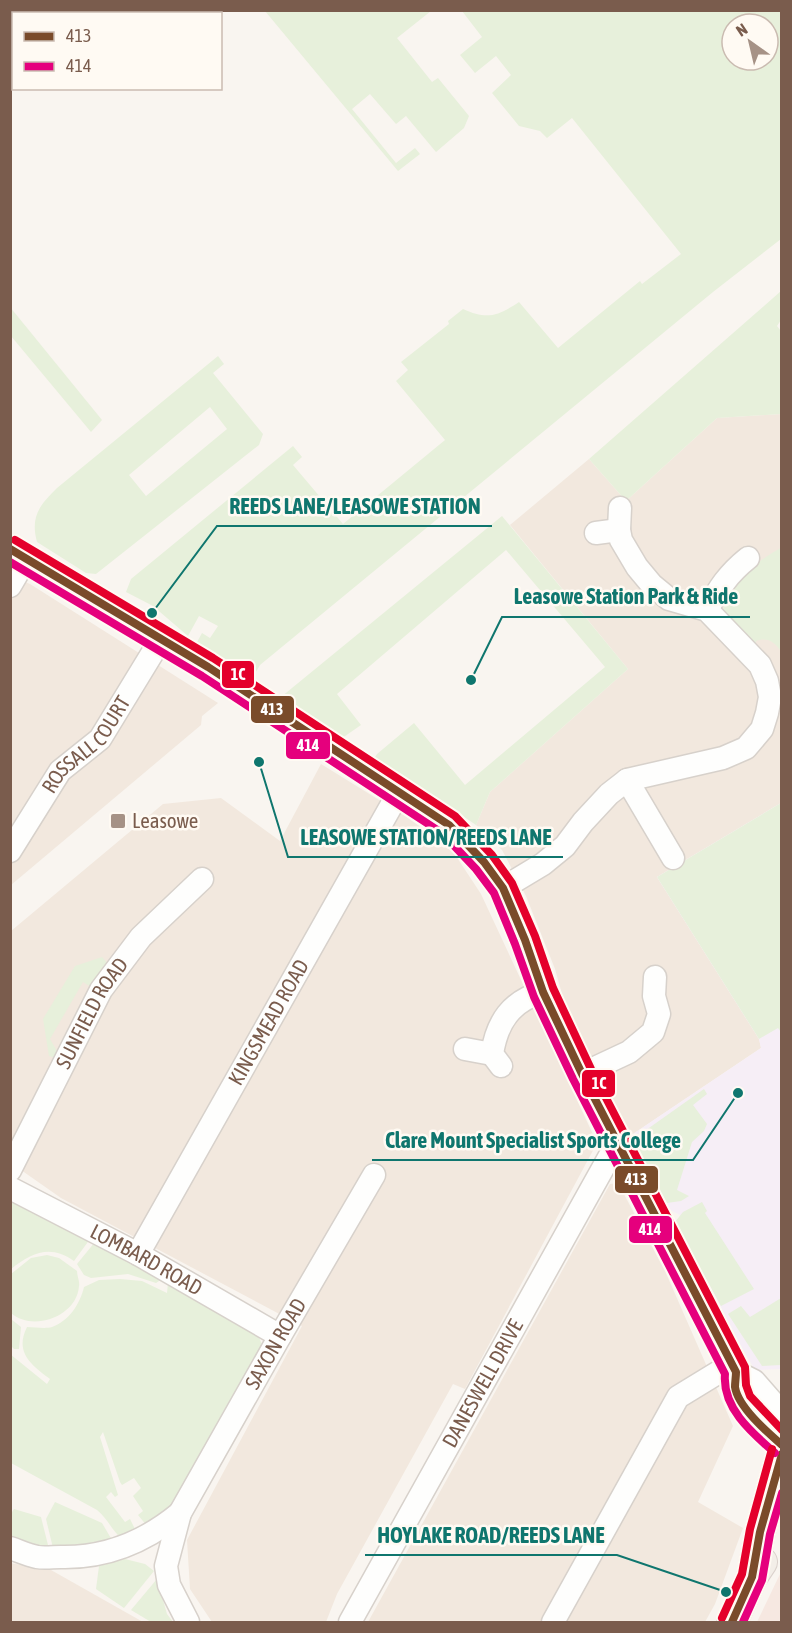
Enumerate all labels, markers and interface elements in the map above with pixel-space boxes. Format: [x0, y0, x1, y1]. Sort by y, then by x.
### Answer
legend [12, 12, 222, 90]
north arrow [720, 12, 780, 72]
text: N [733, 19, 751, 40]
text: 413 [66, 25, 91, 46]
text: 414 [66, 55, 91, 76]
callout: REEDS LANE/LEASOWE STATION [217, 486, 492, 526]
text: REEDS LANE/LEASOWE STATION [229, 493, 481, 519]
callout: Leasowe Station Park & Ride [502, 577, 750, 617]
text: Leasowe Station Park & Ride [514, 583, 738, 609]
line badge: 1C [221, 660, 255, 689]
text: 1C [231, 665, 246, 683]
street label: ROSSALL COURT [36, 691, 134, 797]
line badge: 413 [250, 695, 295, 724]
text: 413 [260, 700, 283, 718]
line badge: 414 [285, 731, 331, 760]
text: 414 [296, 736, 320, 754]
place label: Leasowe [132, 808, 198, 832]
marker: Leasowe [109, 812, 127, 830]
callout: LEASOWE STATION/REEDS LANE [288, 817, 563, 857]
text: LEASOWE STATION/REEDS LANE [300, 824, 552, 850]
street label: SUNFIELD ROAD [50, 952, 132, 1072]
street label: KINGSMEAD ROAD [223, 955, 313, 1089]
line badge: 1C [581, 1069, 616, 1098]
text: 1C [592, 1074, 607, 1092]
callout: Clare Mount Specialist Sports College [372, 1120, 693, 1160]
text: Clare Mount Specialist Sports College [385, 1127, 681, 1153]
line badge: 413 [614, 1165, 659, 1194]
text: 413 [624, 1170, 647, 1188]
line badge: 414 [628, 1215, 673, 1244]
street label: LOMBARD ROAD [87, 1219, 207, 1300]
text: 414 [638, 1220, 662, 1238]
street label: SAXON ROAD [240, 1294, 310, 1393]
street label: DANESWELL DRIVE [437, 1315, 527, 1451]
callout: HOYLAKE ROAD/REEDS LANE [365, 1515, 617, 1555]
text: HOYLAKE ROAD/REEDS LANE [377, 1522, 605, 1548]

